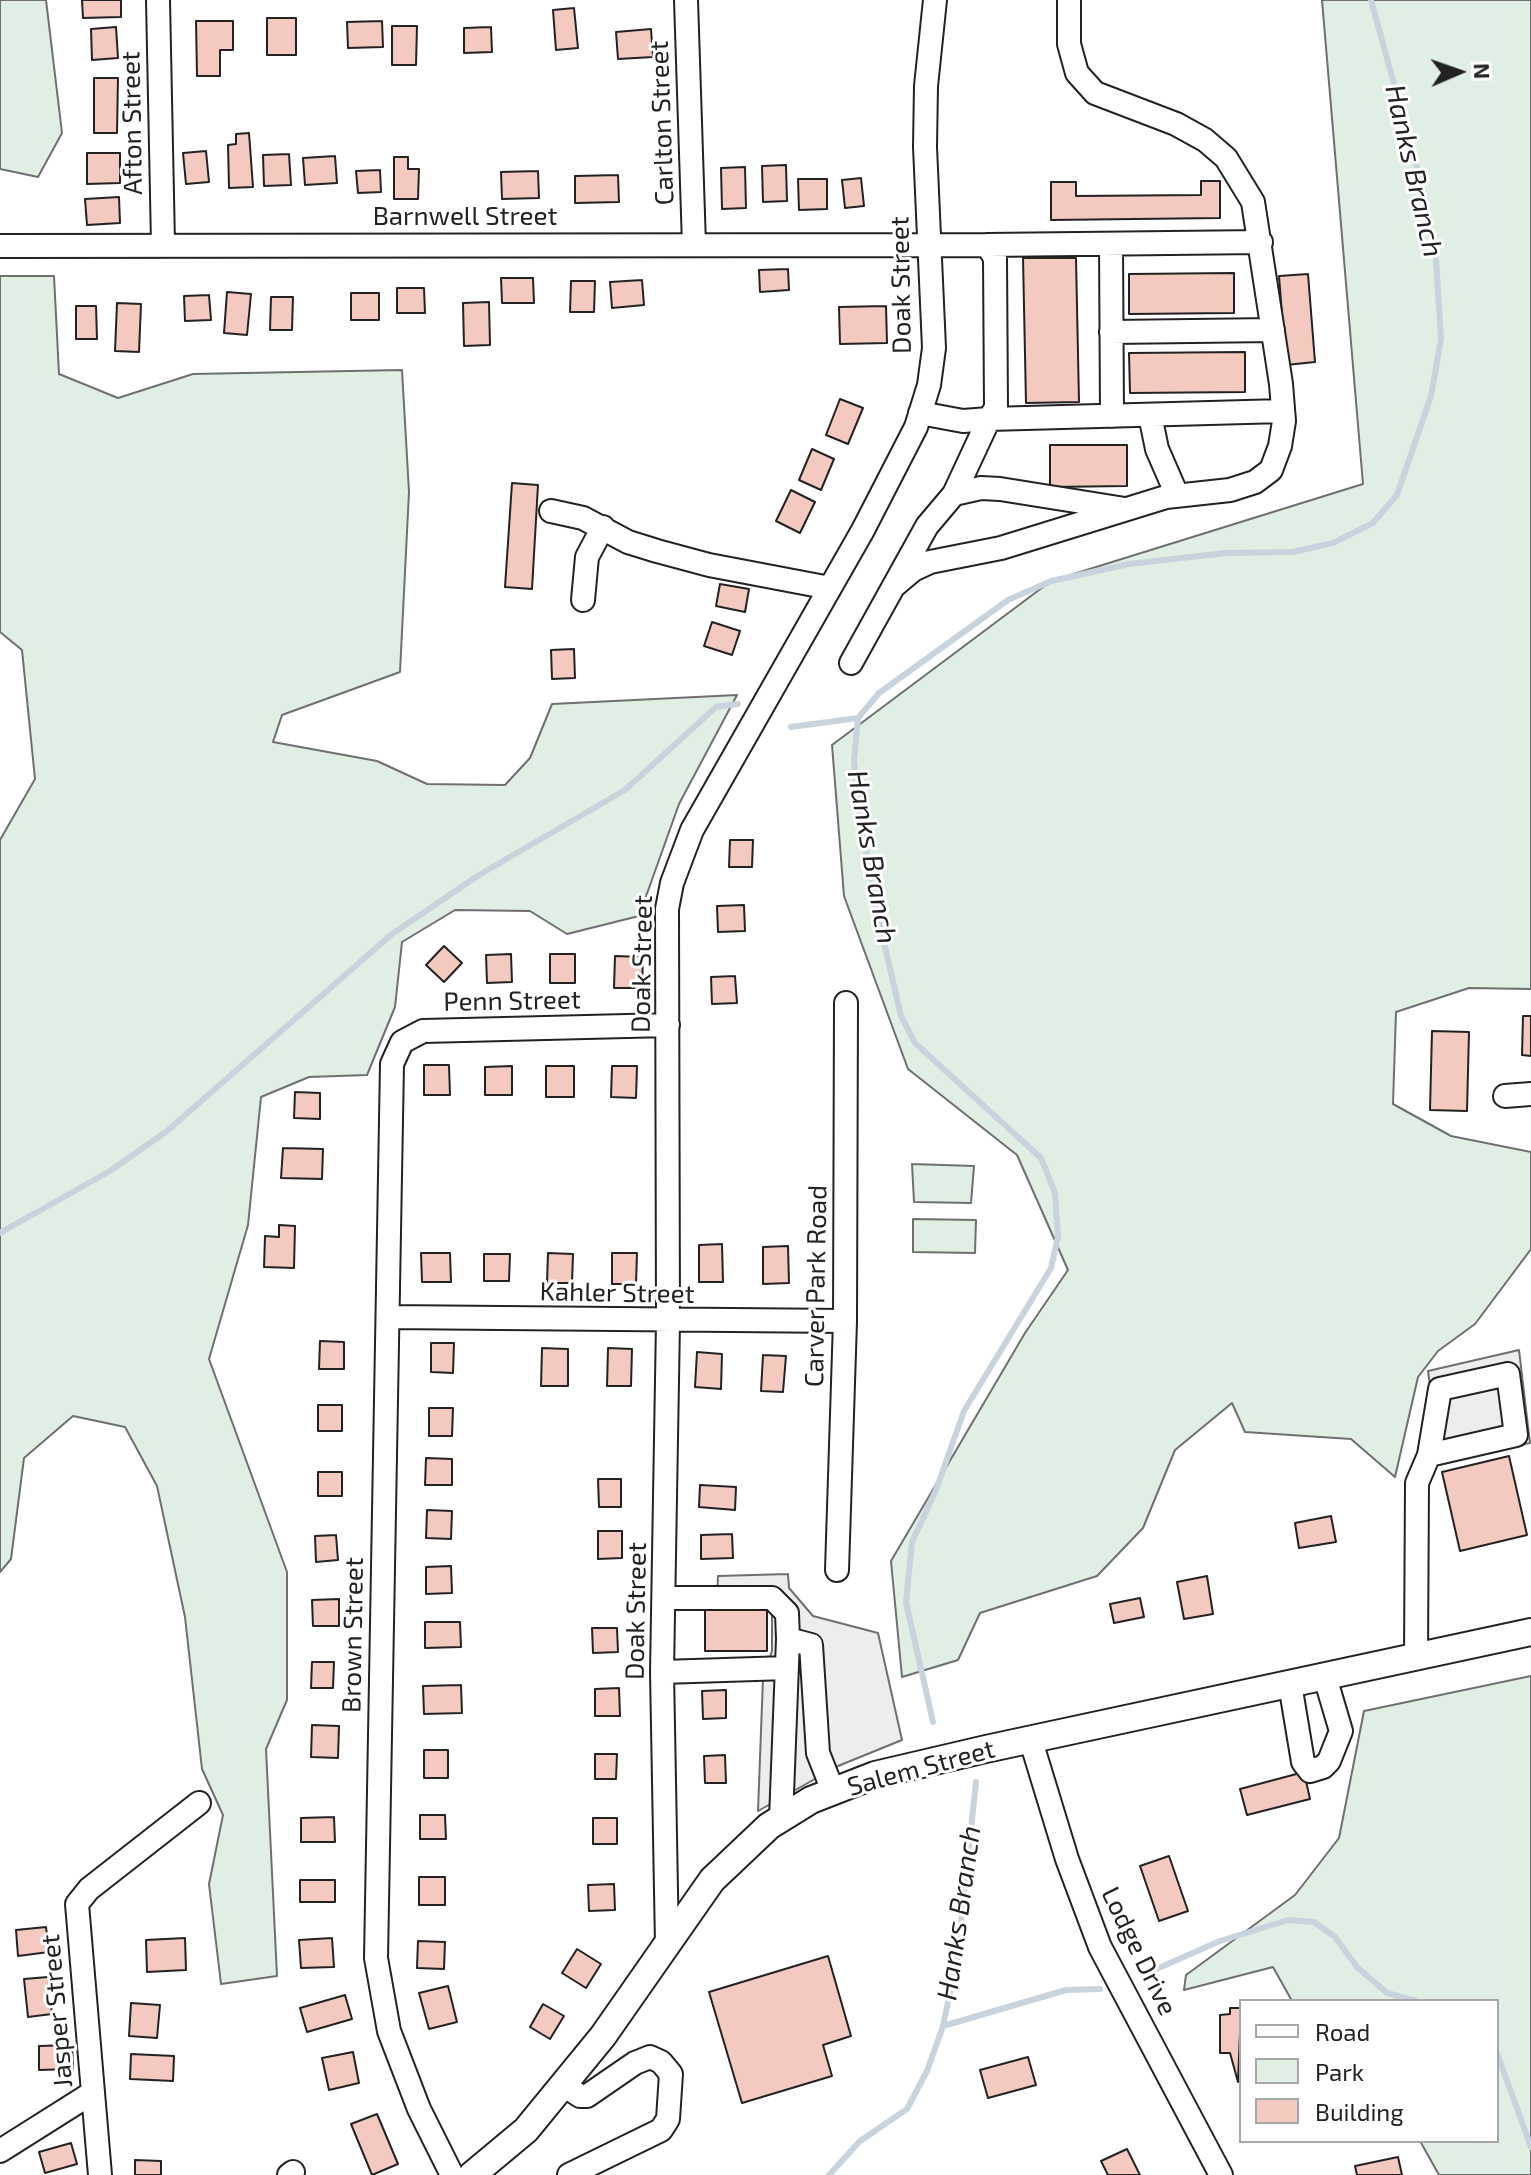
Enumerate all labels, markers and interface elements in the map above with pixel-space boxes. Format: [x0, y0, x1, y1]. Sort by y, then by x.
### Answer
north arrow [1419, 32, 1499, 112]
street label: Carlton Street [644, 40, 680, 206]
street label: Afton Street [115, 51, 149, 195]
text: N [1470, 63, 1496, 80]
water label: Hanks Branch [1378, 81, 1450, 261]
street label: Barnwell Street [373, 200, 557, 232]
street label: Doak Street [884, 216, 918, 354]
water label: Hanks Branch [840, 767, 904, 947]
street label: Doak Street [625, 895, 659, 1033]
street label: Penn Street [443, 984, 581, 1018]
street label: Carver Park Road [799, 1185, 833, 1387]
street label: Kahler Street [539, 1276, 695, 1310]
street label: Doak Street [619, 1542, 653, 1680]
street label: Brown Street [336, 1557, 370, 1713]
street label: Salem Street [844, 1733, 998, 1803]
water label: Hanks Branch [930, 1824, 988, 2002]
street label: Lodge Drive [1095, 1882, 1183, 2020]
street label: Jasper Street [35, 1933, 79, 2089]
legend [1239, 1999, 1499, 2143]
text: Road [1315, 2017, 1370, 2046]
text: Park [1315, 2057, 1364, 2086]
text: Building [1315, 2097, 1404, 2126]

